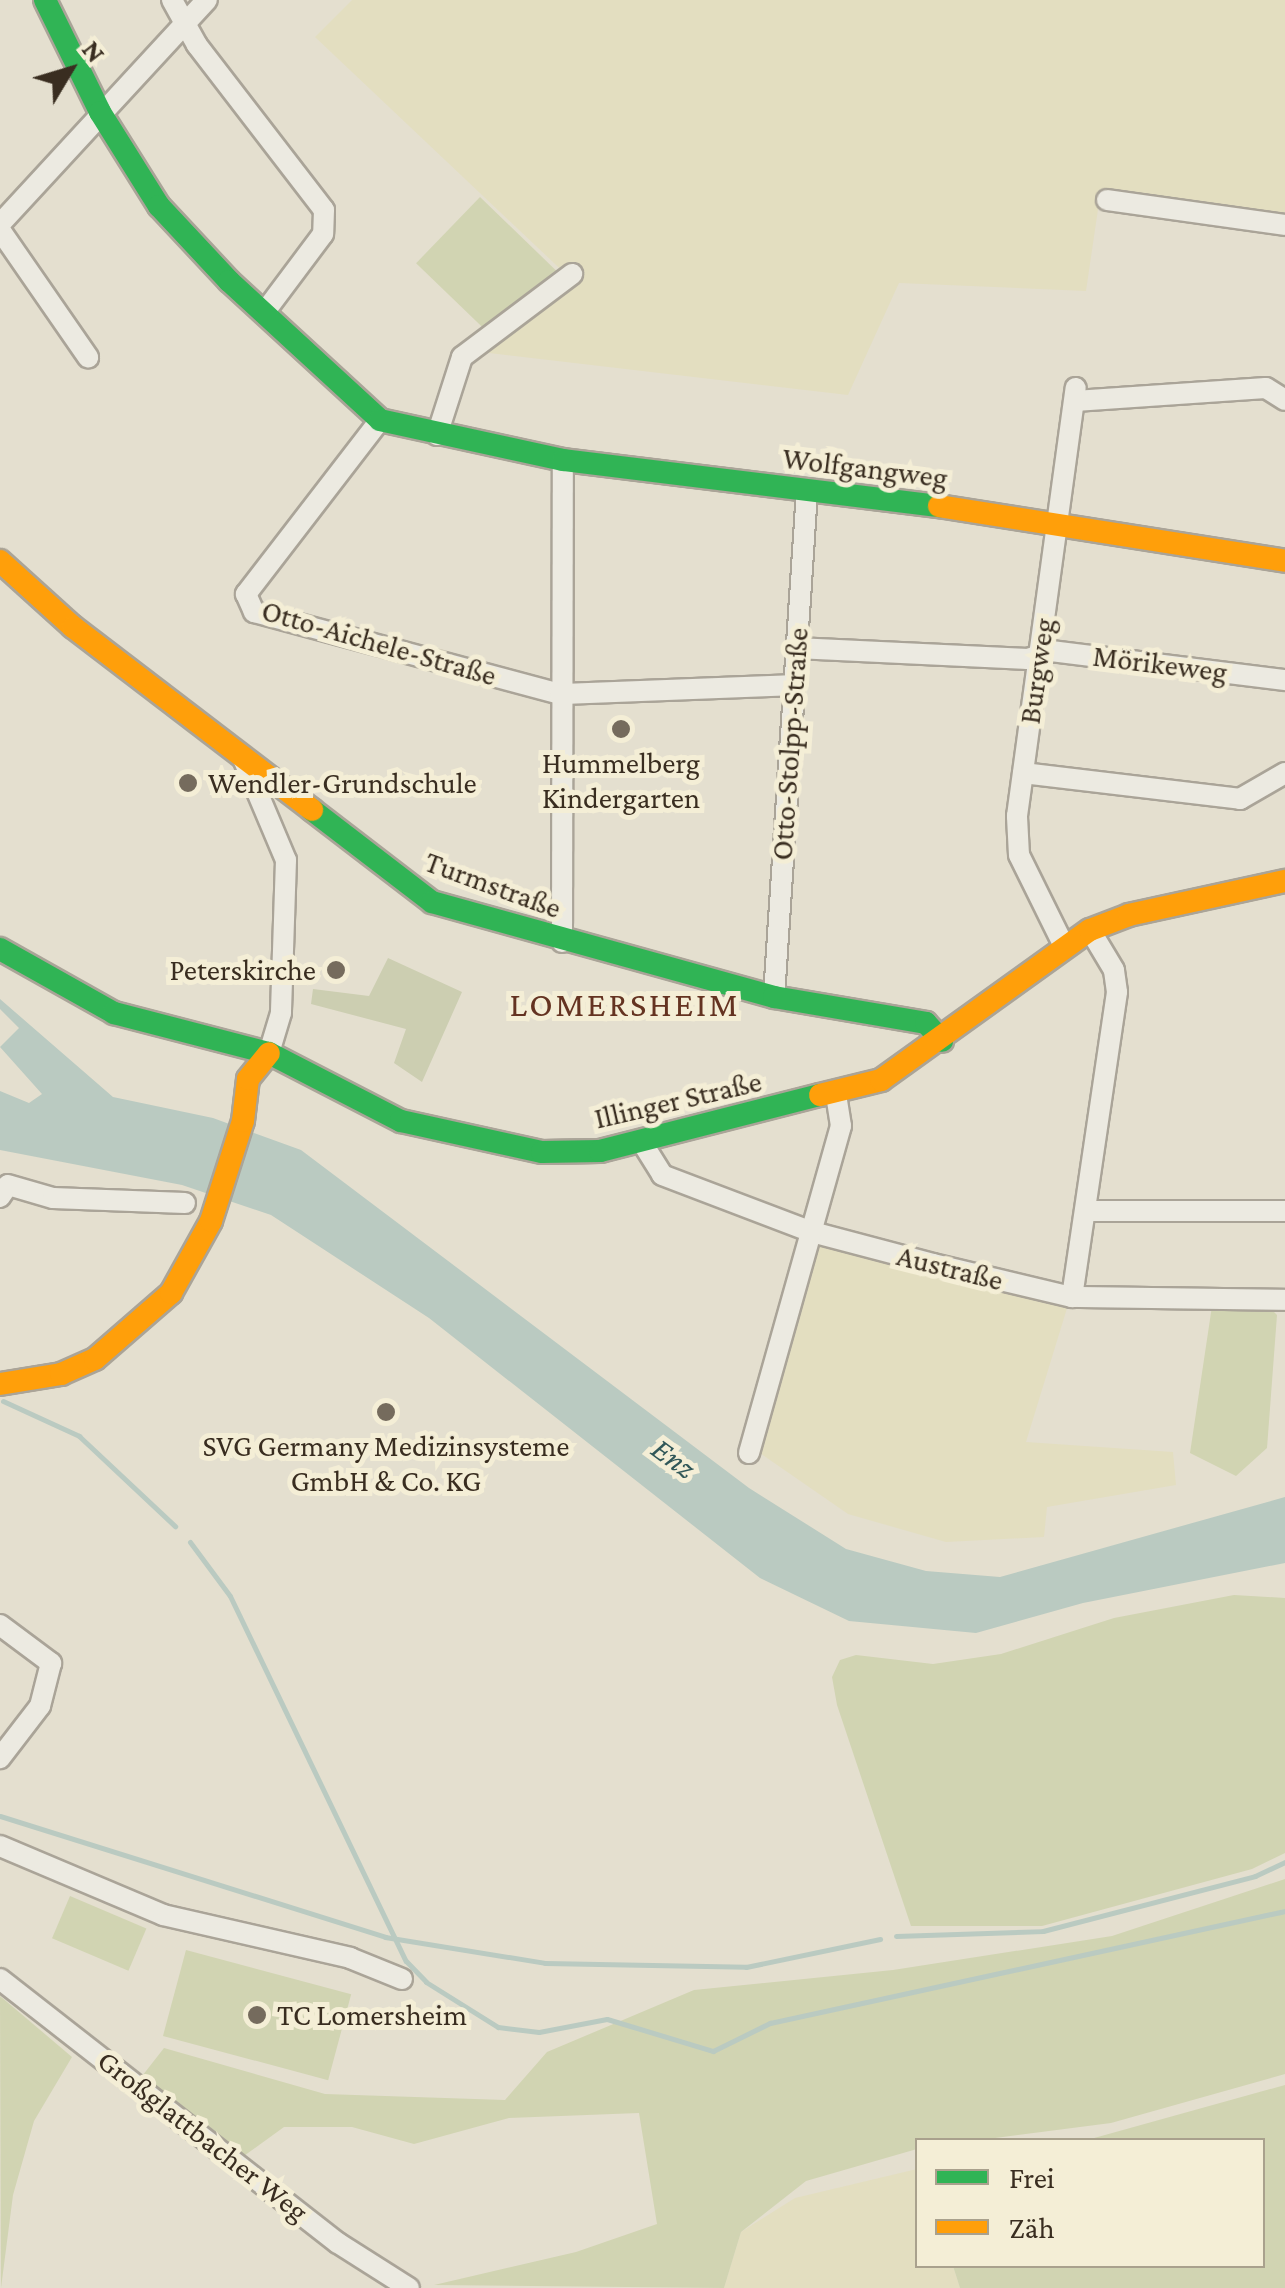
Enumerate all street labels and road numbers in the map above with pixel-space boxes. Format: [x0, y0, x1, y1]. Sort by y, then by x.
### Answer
street label: Wolfgangweg [780, 440, 950, 496]
street label: Otto-Aichele-Straße [258, 592, 500, 694]
street label: Burgweg [1012, 616, 1062, 726]
street label: Otto-Stolpp-Straße [764, 626, 816, 862]
street label: Mörikeweg [1091, 638, 1229, 690]
street label: Turmstraße [420, 844, 566, 926]
street label: Illinger Straße [591, 1063, 765, 1137]
street label: Austraße [893, 1237, 1007, 1299]
street label: Großglattbacher Weg [90, 2042, 316, 2230]

